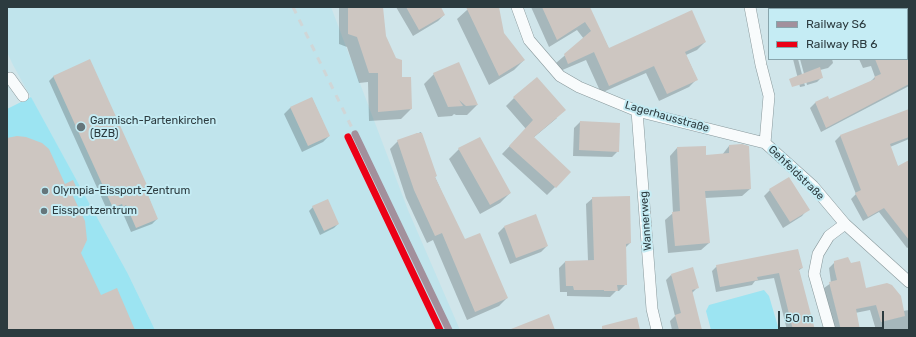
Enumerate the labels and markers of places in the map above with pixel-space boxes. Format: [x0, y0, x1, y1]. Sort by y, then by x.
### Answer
place label: Garmisch-Partenkirchen (BZB) [90, 114, 216, 140]
marker: Garmisch-Partenkirchen (BZB) [75, 121, 87, 133]
place label: Olympia-Eissport-Zentrum [53, 184, 190, 198]
marker: Olympia-Eissport-Zentrum [40, 186, 50, 196]
place label: Eissportzentrum [52, 204, 137, 218]
marker: Eissportzentrum [39, 206, 49, 216]

